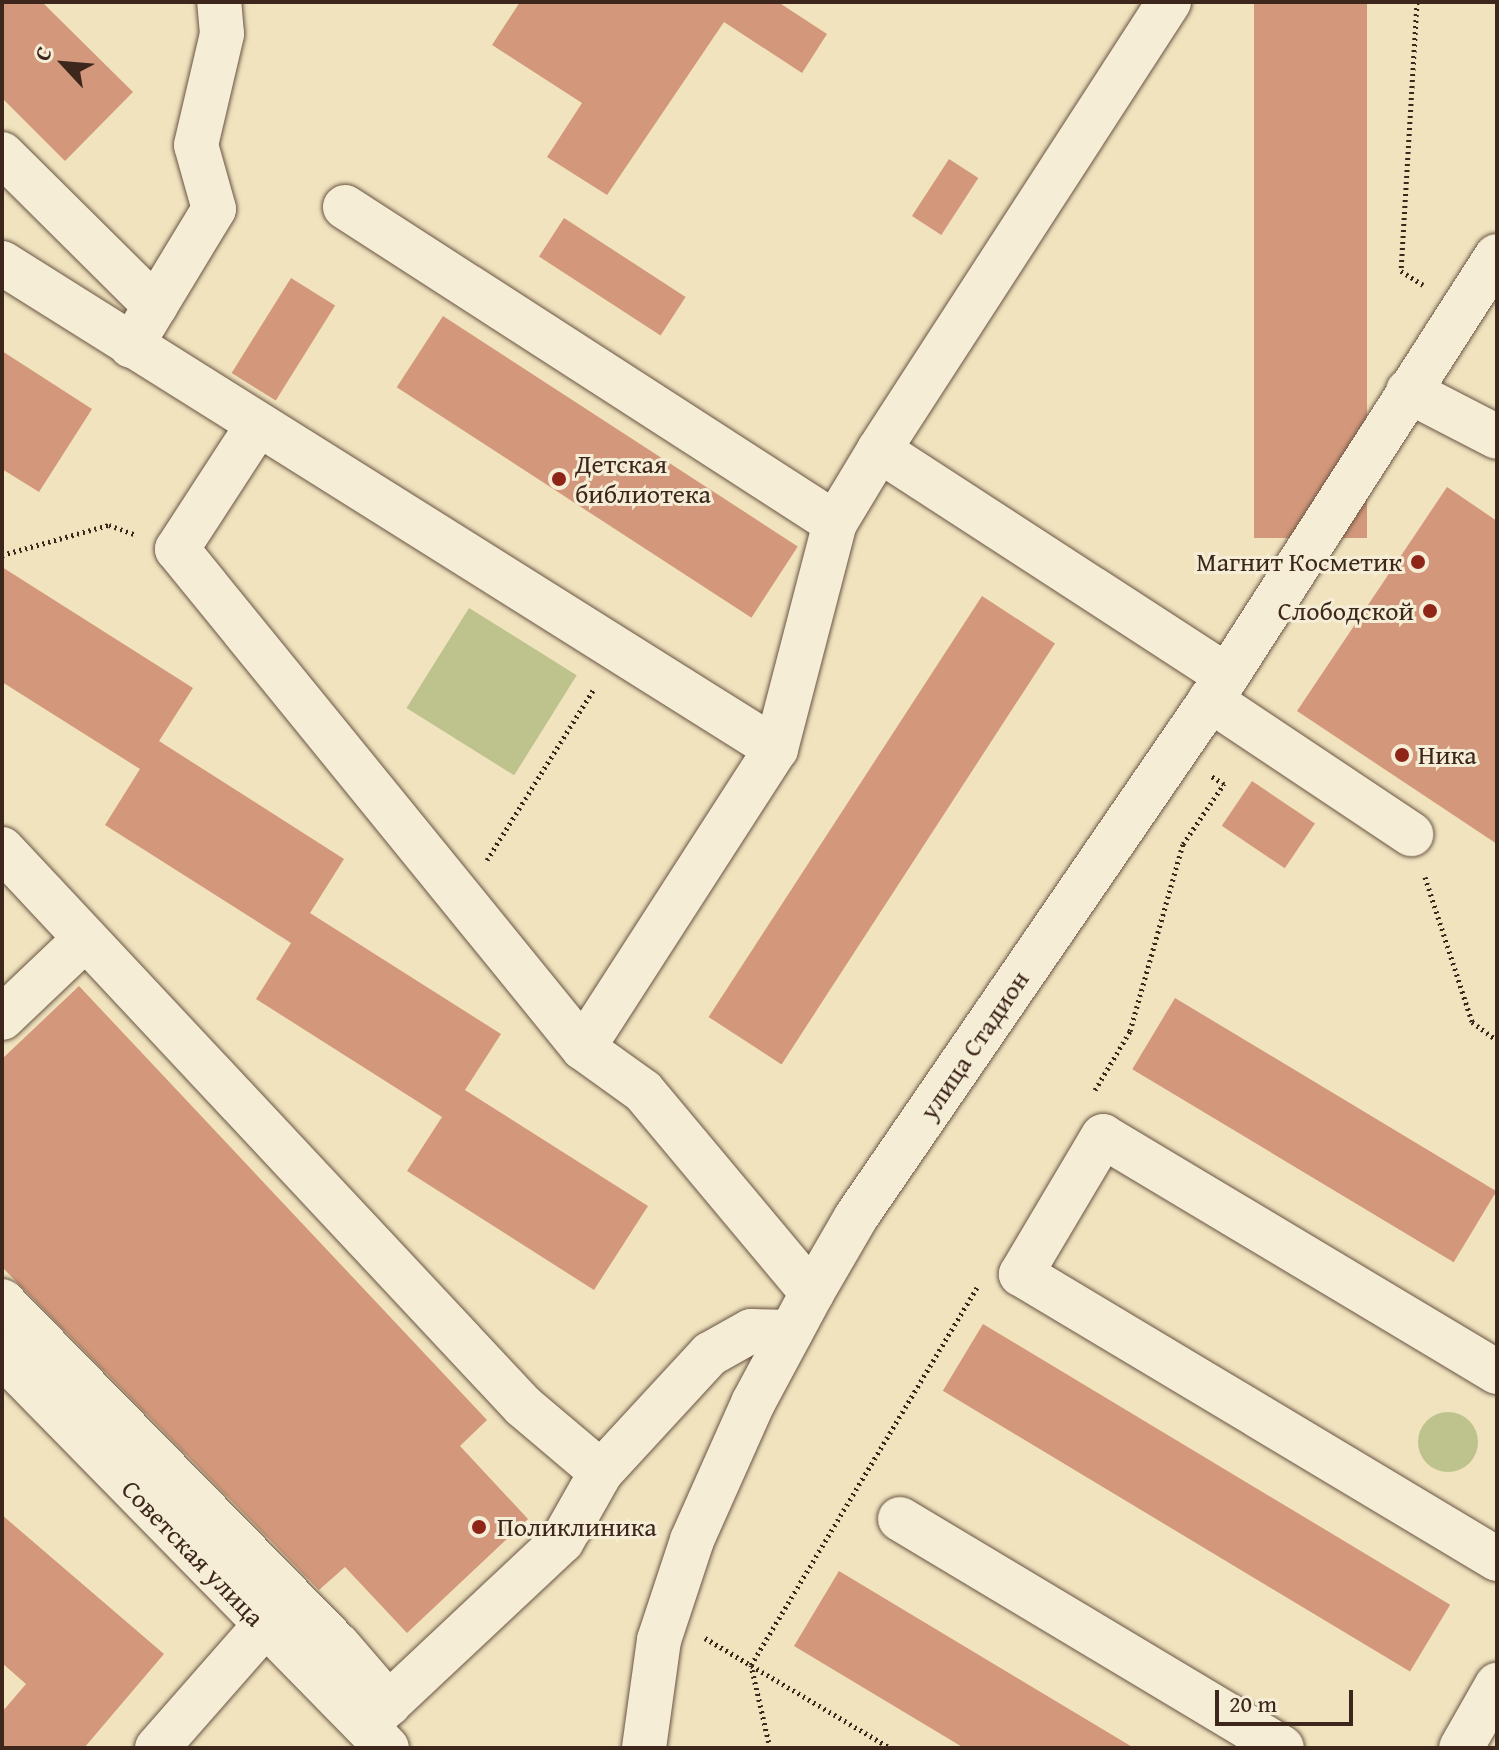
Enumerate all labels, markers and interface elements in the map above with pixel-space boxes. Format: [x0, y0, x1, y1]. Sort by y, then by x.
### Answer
north arrow [24, 24, 104, 104]
text: С [25, 41, 60, 66]
place label: Детская библиотека [575, 448, 711, 510]
marker: Детская библиотека [550, 470, 568, 488]
place label: Магнит Косметик [1196, 546, 1402, 578]
marker: Магнит Косметик [1409, 553, 1427, 571]
place label: Слободской [1278, 595, 1414, 627]
marker: Слободской [1421, 602, 1439, 620]
place label: Ника [1418, 739, 1477, 771]
marker: Ника [1393, 746, 1411, 764]
street label: улица Стадион [913, 965, 1035, 1125]
street label: Советская улица [115, 1473, 271, 1633]
place label: Поликлиника [497, 1511, 657, 1543]
marker: Поликлиника [468, 1516, 490, 1538]
scale bar [1219, 1674, 1357, 1724]
text: 20 m [1229, 1686, 1277, 1721]

